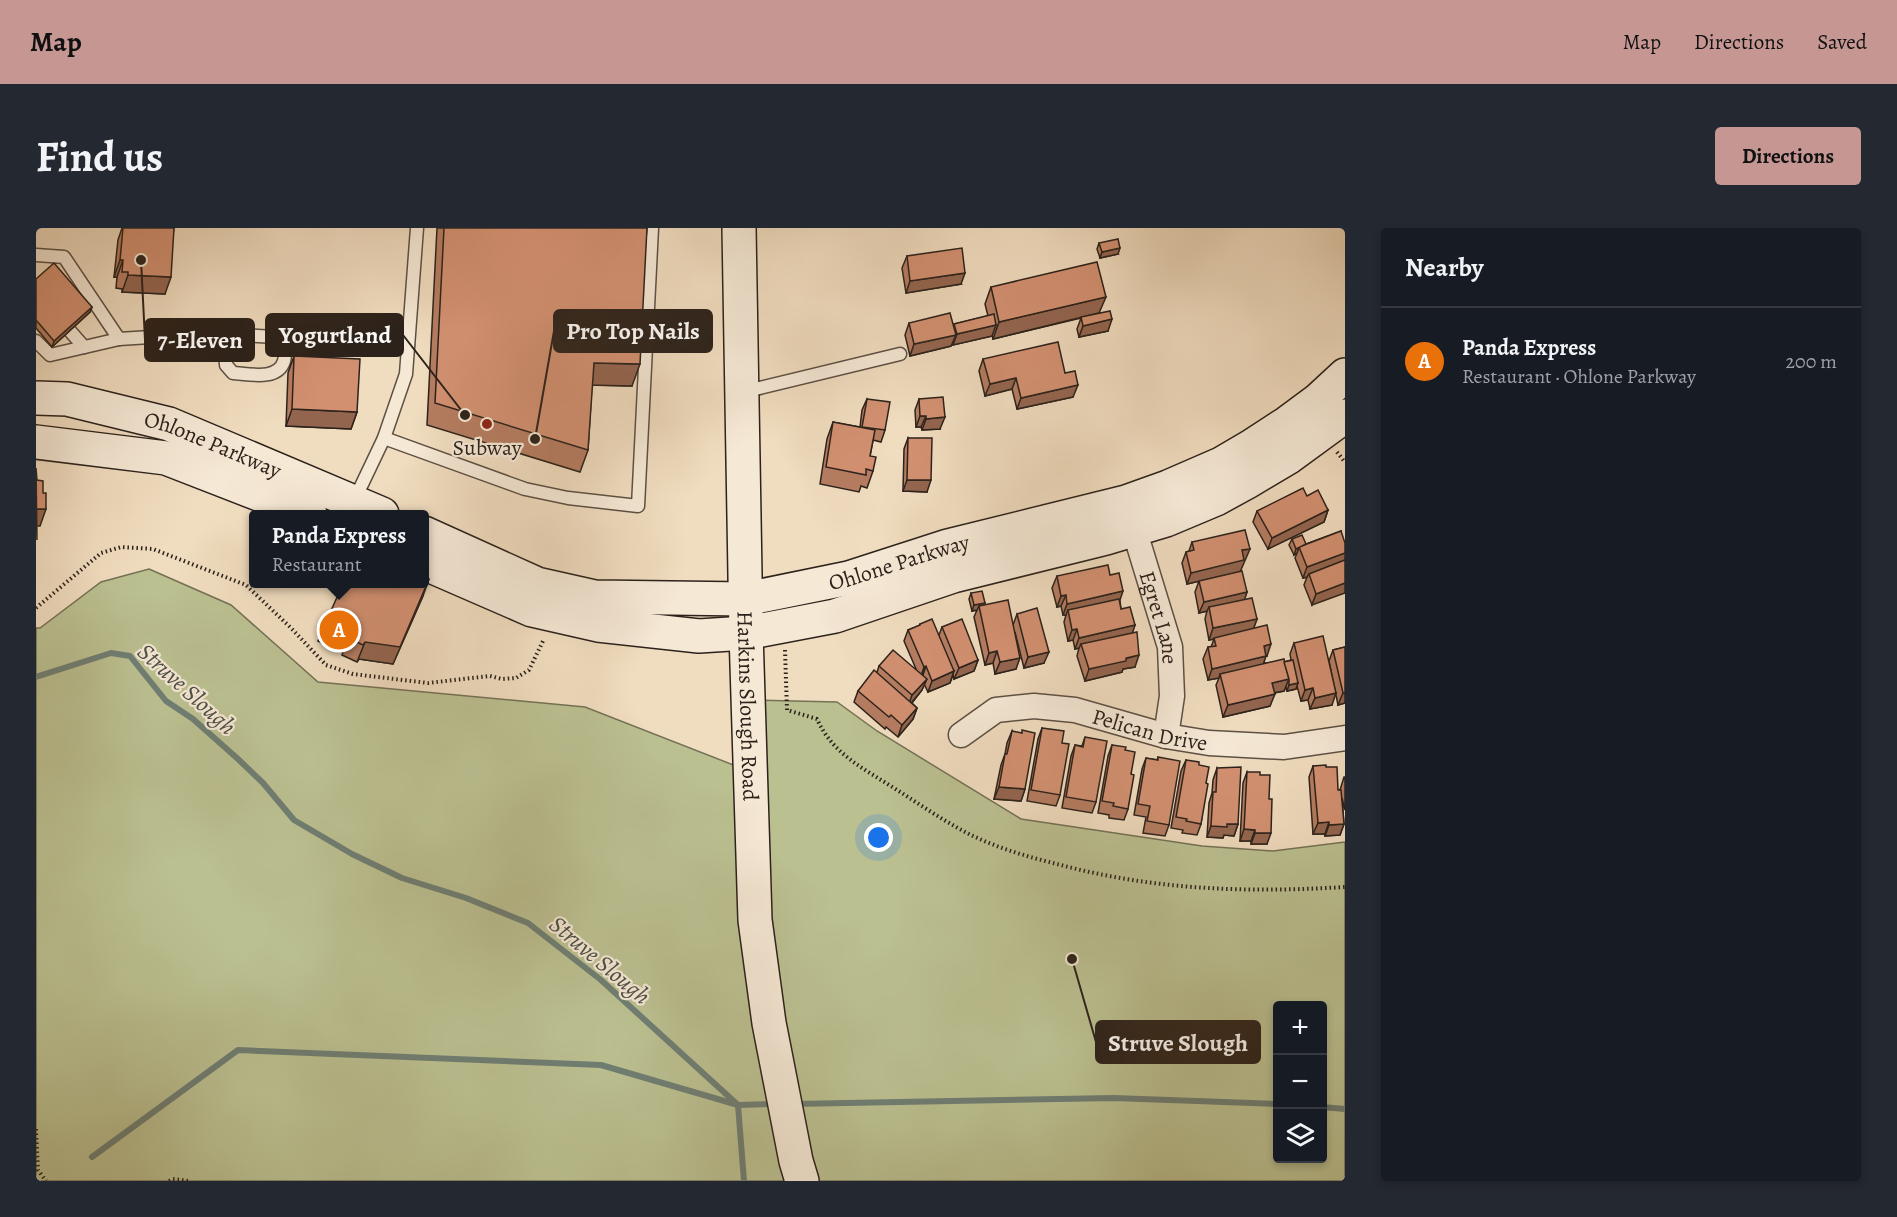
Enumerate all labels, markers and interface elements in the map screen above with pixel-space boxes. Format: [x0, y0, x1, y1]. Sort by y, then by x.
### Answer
text: Map [30, 23, 82, 61]
text: Map [1623, 28, 1661, 56]
text: Directions [1694, 28, 1784, 56]
text: Saved [1817, 28, 1867, 56]
button: Directions [1715, 127, 1861, 185]
text: Find us [36, 128, 163, 185]
text: Nearby [1405, 250, 1484, 285]
callout: Pro Top Nails [554, 310, 712, 352]
callout: Yogurtland [266, 314, 403, 356]
text: Pro Top Nails [566, 315, 700, 347]
callout: 7-Eleven [145, 319, 254, 361]
text: Yogurtland [278, 319, 391, 351]
text: 7-Eleven [157, 324, 243, 356]
text: Panda Express [1462, 333, 1596, 363]
text: A [1418, 348, 1431, 375]
text: 200 m [1786, 348, 1837, 375]
text: Restaurant · Ohlone Parkway [1462, 363, 1696, 390]
street label: Ohlone Parkway [141, 404, 286, 486]
marker: Subway [480, 417, 494, 431]
place label: Subway [452, 433, 522, 463]
popup [249, 510, 429, 588]
text: Panda Express [272, 521, 406, 551]
street label: Ohlone Parkway [826, 527, 973, 598]
text: Restaurant [272, 551, 362, 578]
street label: Egret Lane [1132, 567, 1185, 665]
pin: A [320, 608, 358, 652]
street label: Harkins Slough Road [730, 611, 765, 802]
water label: Struve Slough [131, 636, 243, 742]
street label: Pelican Drive [1089, 702, 1210, 759]
your location [864, 823, 893, 852]
water label: Struve Slough [543, 908, 657, 1012]
map controls [1273, 1001, 1327, 1163]
button: + [1273, 1001, 1327, 1055]
callout: Struve Slough [1096, 1021, 1260, 1063]
text: Struve Slough [1108, 1027, 1248, 1059]
button: − [1273, 1055, 1327, 1109]
button: layers [1273, 1109, 1327, 1163]

